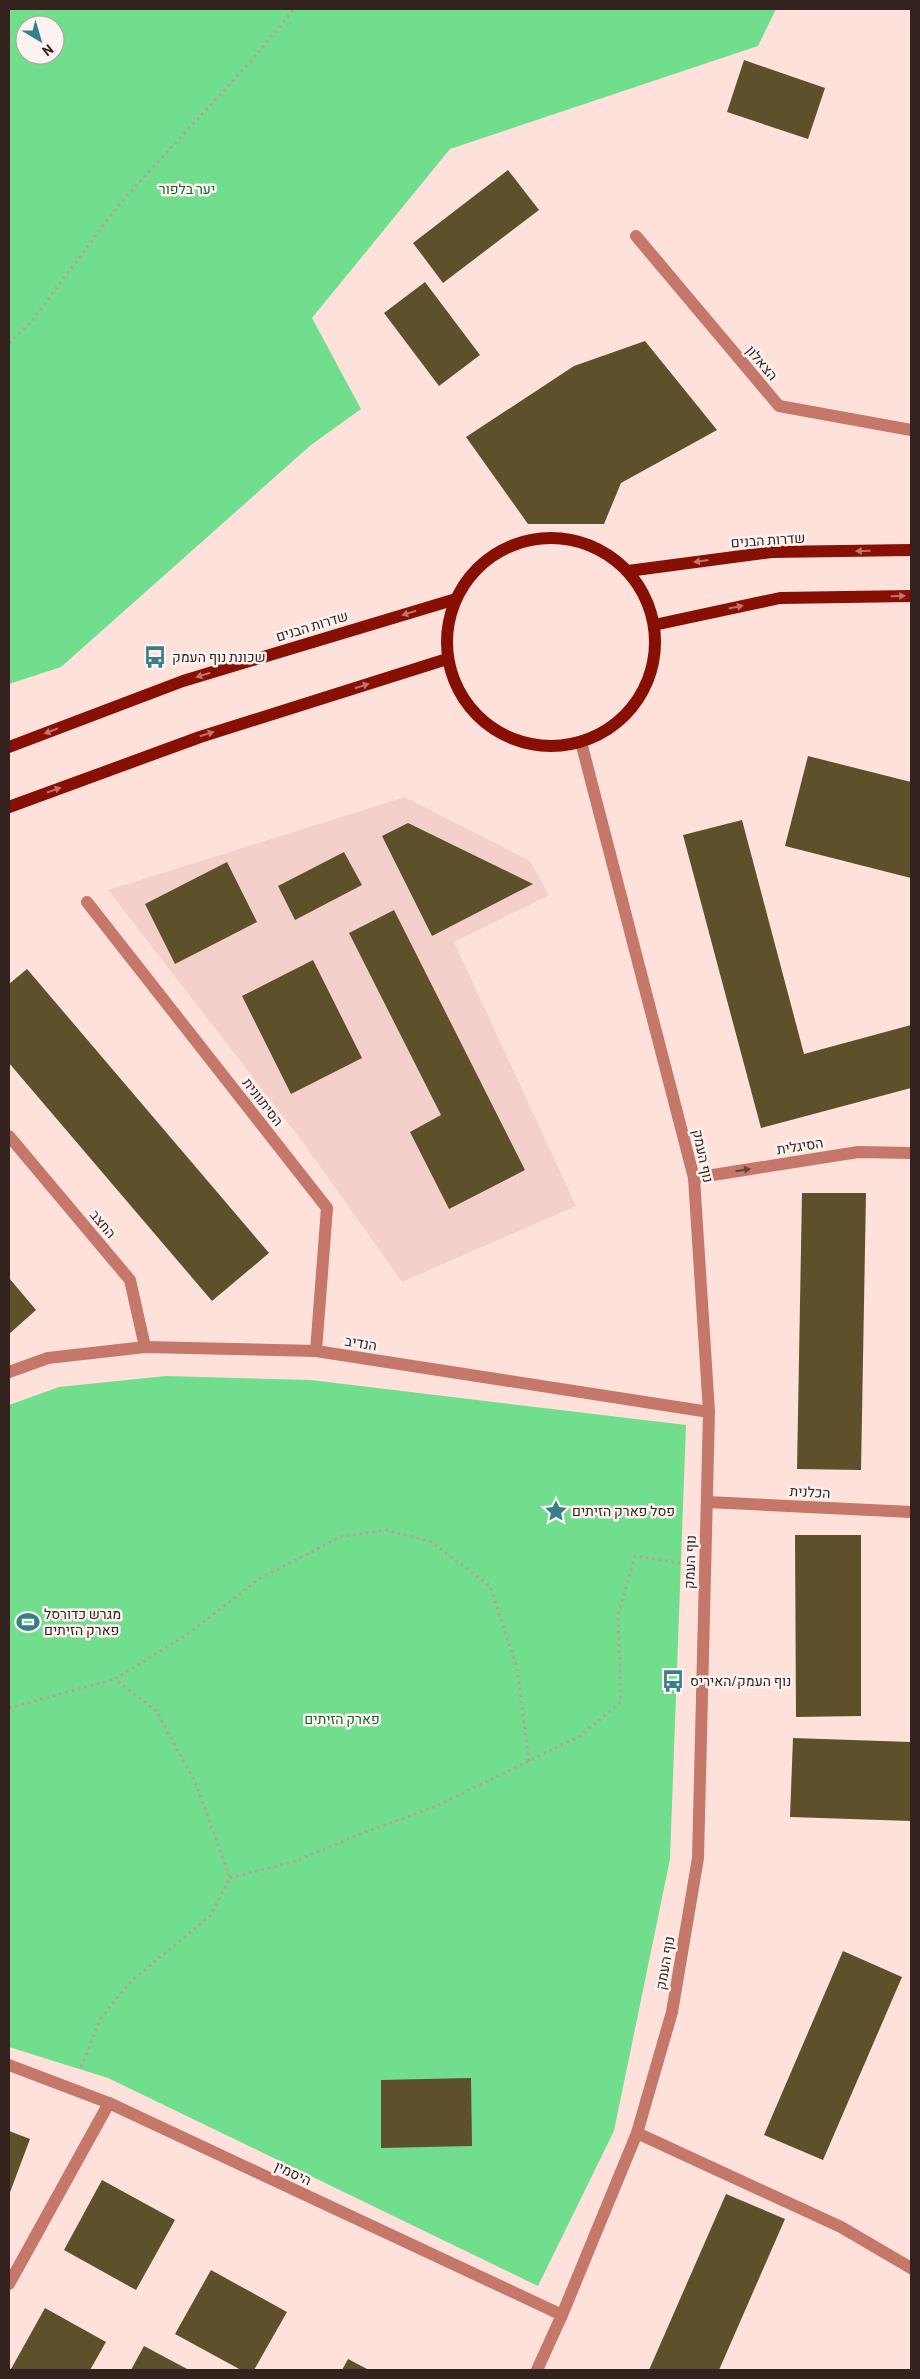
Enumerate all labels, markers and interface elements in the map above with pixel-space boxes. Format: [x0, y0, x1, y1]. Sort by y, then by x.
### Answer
north arrow [15, 15, 65, 65]
text: N [39, 41, 57, 60]
park label: יער בלפור [159, 180, 215, 197]
street label: הצאלון [743, 342, 782, 384]
street label: שדרות הבנים [730, 528, 806, 551]
one-way arrow [854, 547, 870, 555]
one-way arrow [692, 558, 708, 566]
one-way arrow [890, 592, 906, 600]
one-way arrow [729, 603, 744, 611]
street label: שדרות הבנים [274, 606, 350, 645]
one-way arrow [401, 609, 416, 617]
bus stop icon: שכונת נוף העמק [142, 644, 168, 670]
place label: שכונת נוף העמק [172, 648, 266, 665]
one-way arrow [196, 671, 211, 679]
one-way arrow [355, 682, 370, 689]
one-way arrow [43, 727, 58, 735]
one-way arrow [200, 730, 215, 738]
one-way arrow [47, 786, 62, 793]
street label: הסיתוונית [239, 1074, 287, 1129]
street label: נוף העמק [690, 1128, 717, 1184]
street label: הסיגלית [775, 1133, 824, 1158]
one-way arrow [735, 1166, 751, 1174]
street label: החצב [87, 1206, 120, 1241]
street label: הנדיב [344, 1332, 378, 1353]
street label: הכלנית [789, 1482, 831, 1501]
place icon: פסל פארק הזיתים [543, 1498, 569, 1524]
place label: פסל פארק הזיתים [572, 1502, 675, 1519]
street label: נוף העמק [680, 1535, 699, 1589]
place label: מגרש כדורסל פארק הזיתים [44, 1605, 121, 1638]
sports icon: מגרש כדורסל פארק הזיתים [15, 1609, 41, 1635]
bus stop icon: נוף העמק/האיריס [660, 1668, 686, 1694]
place label: נוף העמק/האיריס [690, 1672, 791, 1689]
park label: פארק הזיתים [304, 1710, 380, 1727]
street label: נוף העמק [651, 1935, 678, 1991]
street label: היסמין [272, 2157, 314, 2188]

